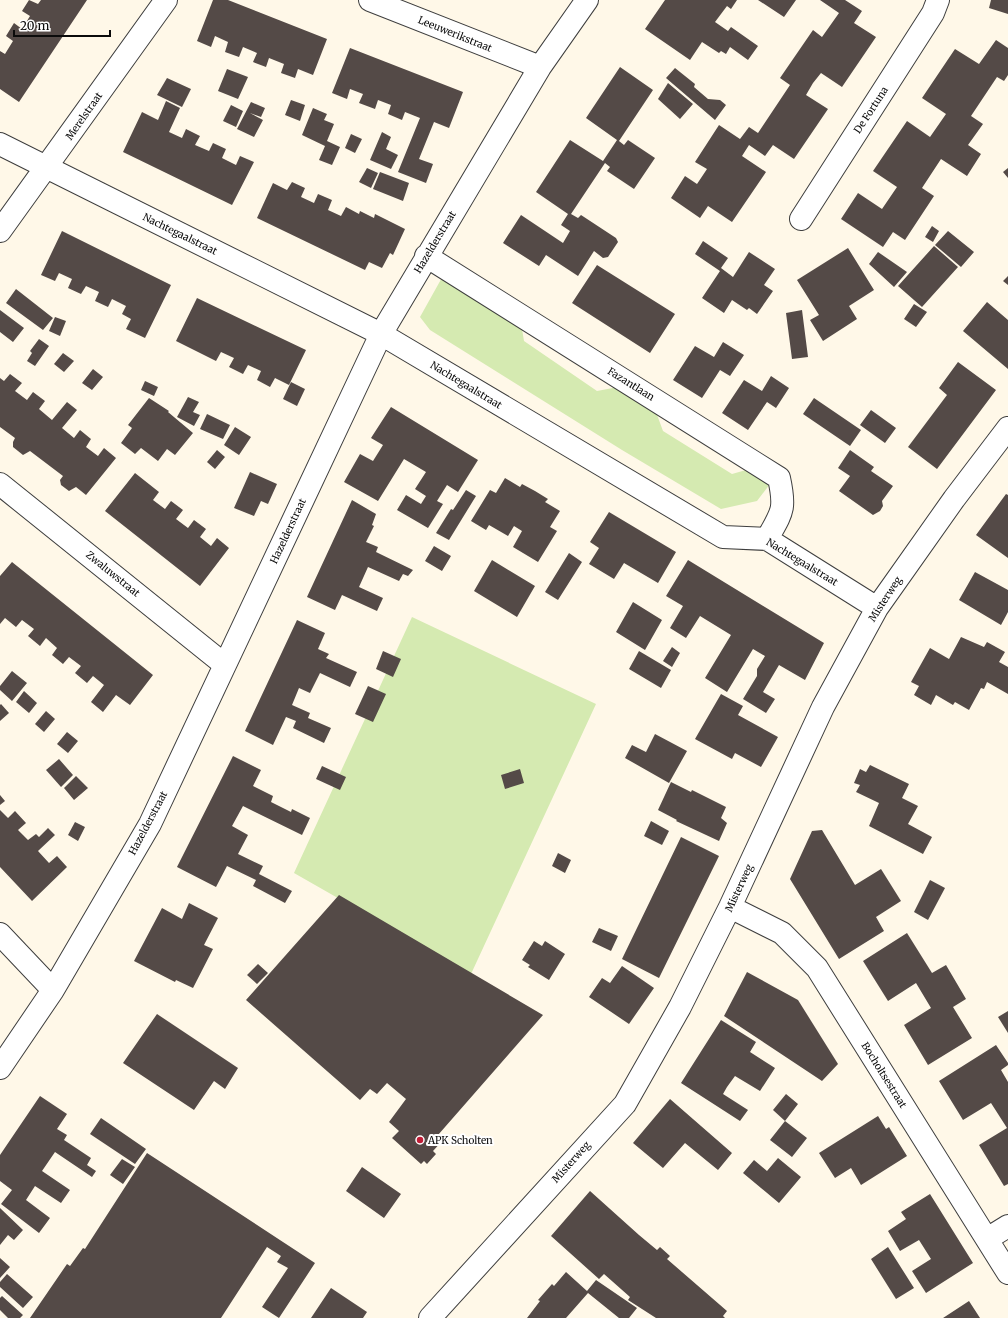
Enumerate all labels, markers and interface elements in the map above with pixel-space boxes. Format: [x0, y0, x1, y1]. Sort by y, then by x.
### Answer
scale bar [14, 12, 110, 38]
street label: Leeuwerikstraat [416, 13, 494, 55]
text: 20 m [20, 18, 49, 33]
street label: De Fortuna [851, 83, 891, 136]
street label: Merelstraat [63, 89, 105, 142]
street label: Hazelderstraat [411, 208, 459, 276]
street label: Nachtegaalstraat [141, 210, 219, 258]
street label: Nachtegaalstraat [428, 359, 504, 412]
street label: Fazantlaan [605, 364, 657, 404]
street label: Hazelderstraat [267, 496, 309, 566]
street label: Nachtegaalstraat [764, 536, 840, 589]
street label: Zwaluwstraat [83, 548, 143, 600]
street label: Misterweg [866, 574, 904, 624]
street label: Hazelderstraat [126, 789, 170, 857]
street label: Misterweg [722, 862, 756, 914]
street label: Bocholtsestraat [859, 1040, 910, 1110]
place label: APK Scholten [427, 1134, 493, 1147]
marker: APK Scholten [415, 1135, 425, 1145]
street label: Misterweg [549, 1139, 593, 1185]

